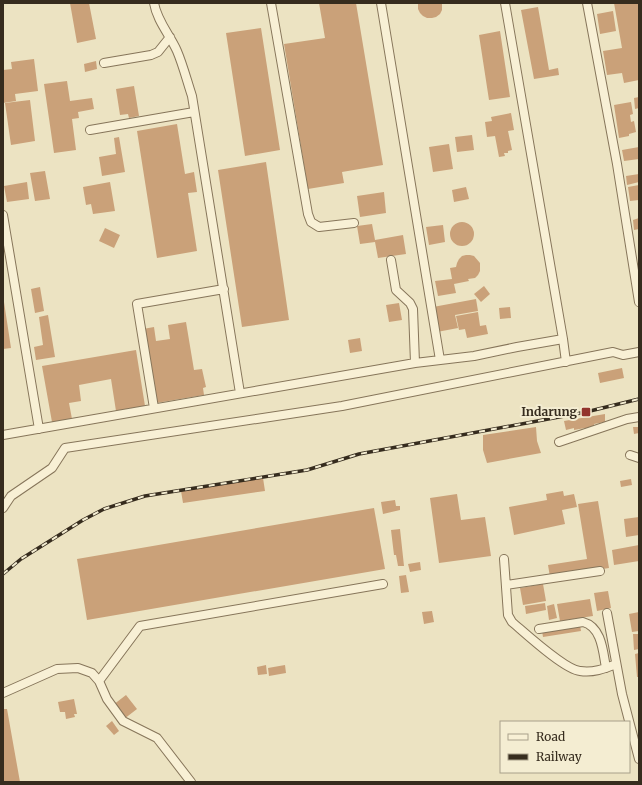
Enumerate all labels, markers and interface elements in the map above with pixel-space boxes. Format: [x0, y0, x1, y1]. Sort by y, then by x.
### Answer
place label: Indarung [521, 404, 577, 419]
marker: Indarung [580, 406, 592, 418]
legend [500, 721, 630, 773]
text: Road [536, 729, 565, 744]
text: Railway [536, 749, 582, 764]

